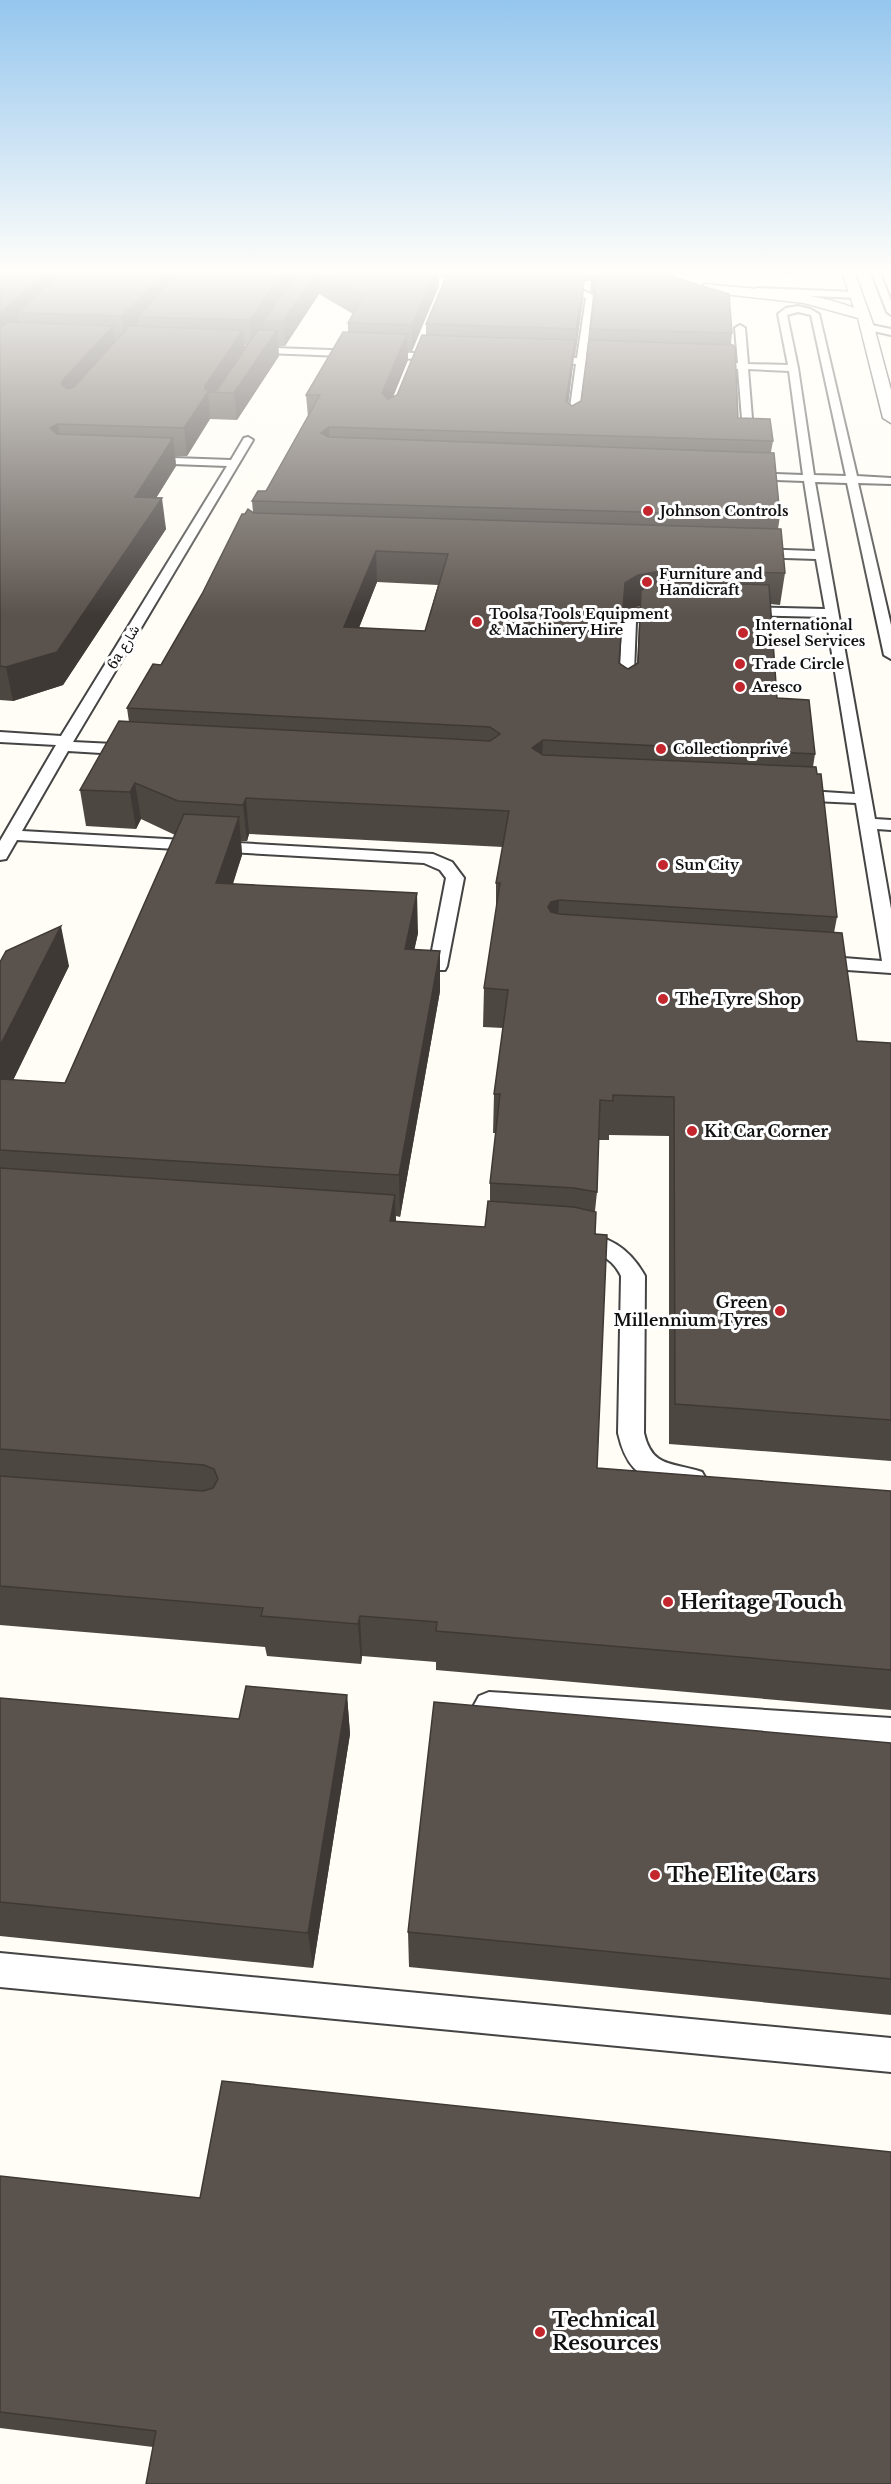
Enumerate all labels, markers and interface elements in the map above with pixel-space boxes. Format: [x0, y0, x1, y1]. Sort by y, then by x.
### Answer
place label: Johnson Controls [657, 502, 789, 520]
marker: Johnson Controls [641, 504, 655, 518]
place label: Furniture and Handicraft [659, 565, 763, 599]
marker: Furniture and Handicraft [640, 575, 654, 589]
place label: Toolsa Tools Equipment & Machinery Hire [489, 605, 670, 639]
marker: Toolsa Tools Equipment & Machinery Hire [470, 615, 484, 629]
place label: International Diesel Services [755, 616, 866, 650]
street label: 6a شارع [103, 621, 145, 674]
marker: International Diesel Services [736, 626, 750, 640]
place label: Trade Circle [752, 655, 844, 673]
marker: Trade Circle [733, 657, 747, 671]
place label: Aresco [751, 678, 802, 696]
marker: Aresco [733, 680, 747, 694]
place label: Collectionprivé [673, 740, 788, 758]
marker: Collectionprivé [654, 742, 668, 756]
place label: Sun City [675, 856, 740, 874]
marker: Sun City [656, 858, 670, 872]
place label: The Tyre Shop [675, 989, 801, 1009]
marker: The Tyre Shop [656, 992, 670, 1006]
place label: Kit Car Corner [704, 1121, 828, 1141]
marker: Kit Car Corner [685, 1124, 699, 1138]
place label: Green Millennium Tyres [614, 1292, 768, 1330]
marker: Green Millennium Tyres [773, 1304, 787, 1318]
place label: Heritage Touch [680, 1590, 844, 1614]
marker: Heritage Touch [661, 1595, 675, 1609]
place label: The Elite Cars [667, 1863, 816, 1887]
marker: The Elite Cars [648, 1868, 662, 1882]
place label: Technical Resources [552, 2308, 659, 2355]
marker: Technical Resources [533, 2325, 547, 2339]

